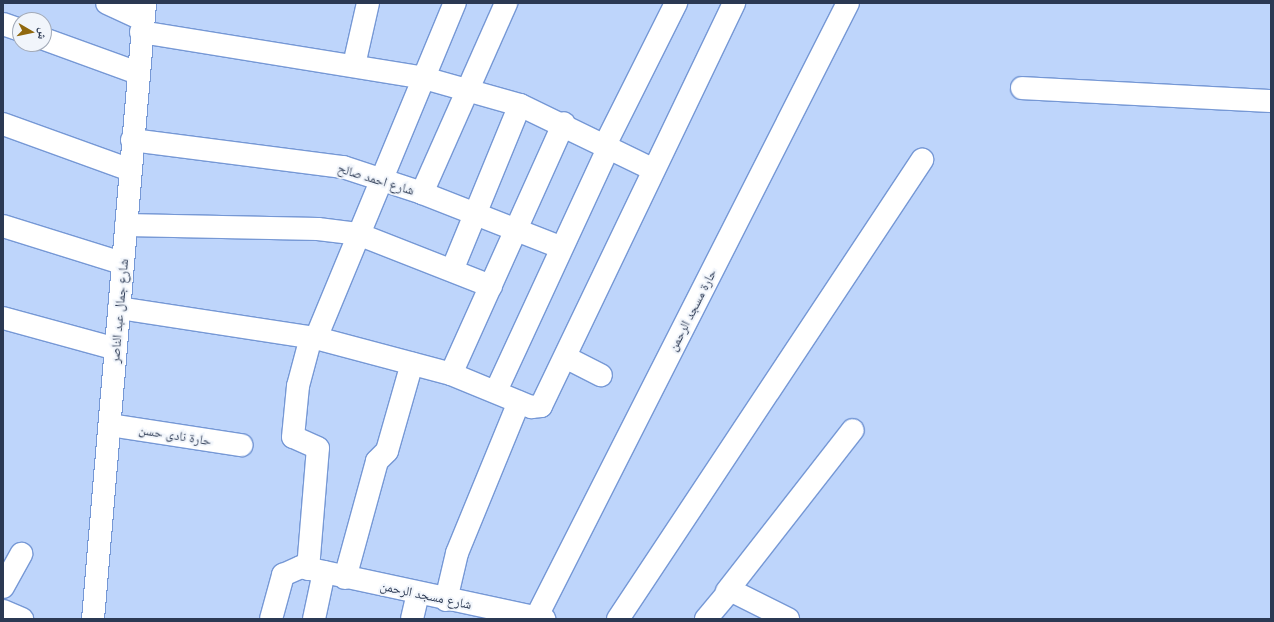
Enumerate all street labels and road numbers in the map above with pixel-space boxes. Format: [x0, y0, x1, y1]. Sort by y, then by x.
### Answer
street label: شارع احمد صالح [336, 160, 416, 198]
street label: شارع جمال عبد الناصر [107, 258, 131, 364]
street label: حارة مسجد الرحمن [665, 266, 719, 354]
street label: حارة نادى حسن [138, 422, 212, 448]
street label: شارع مسجد الرحمن [379, 578, 473, 612]

